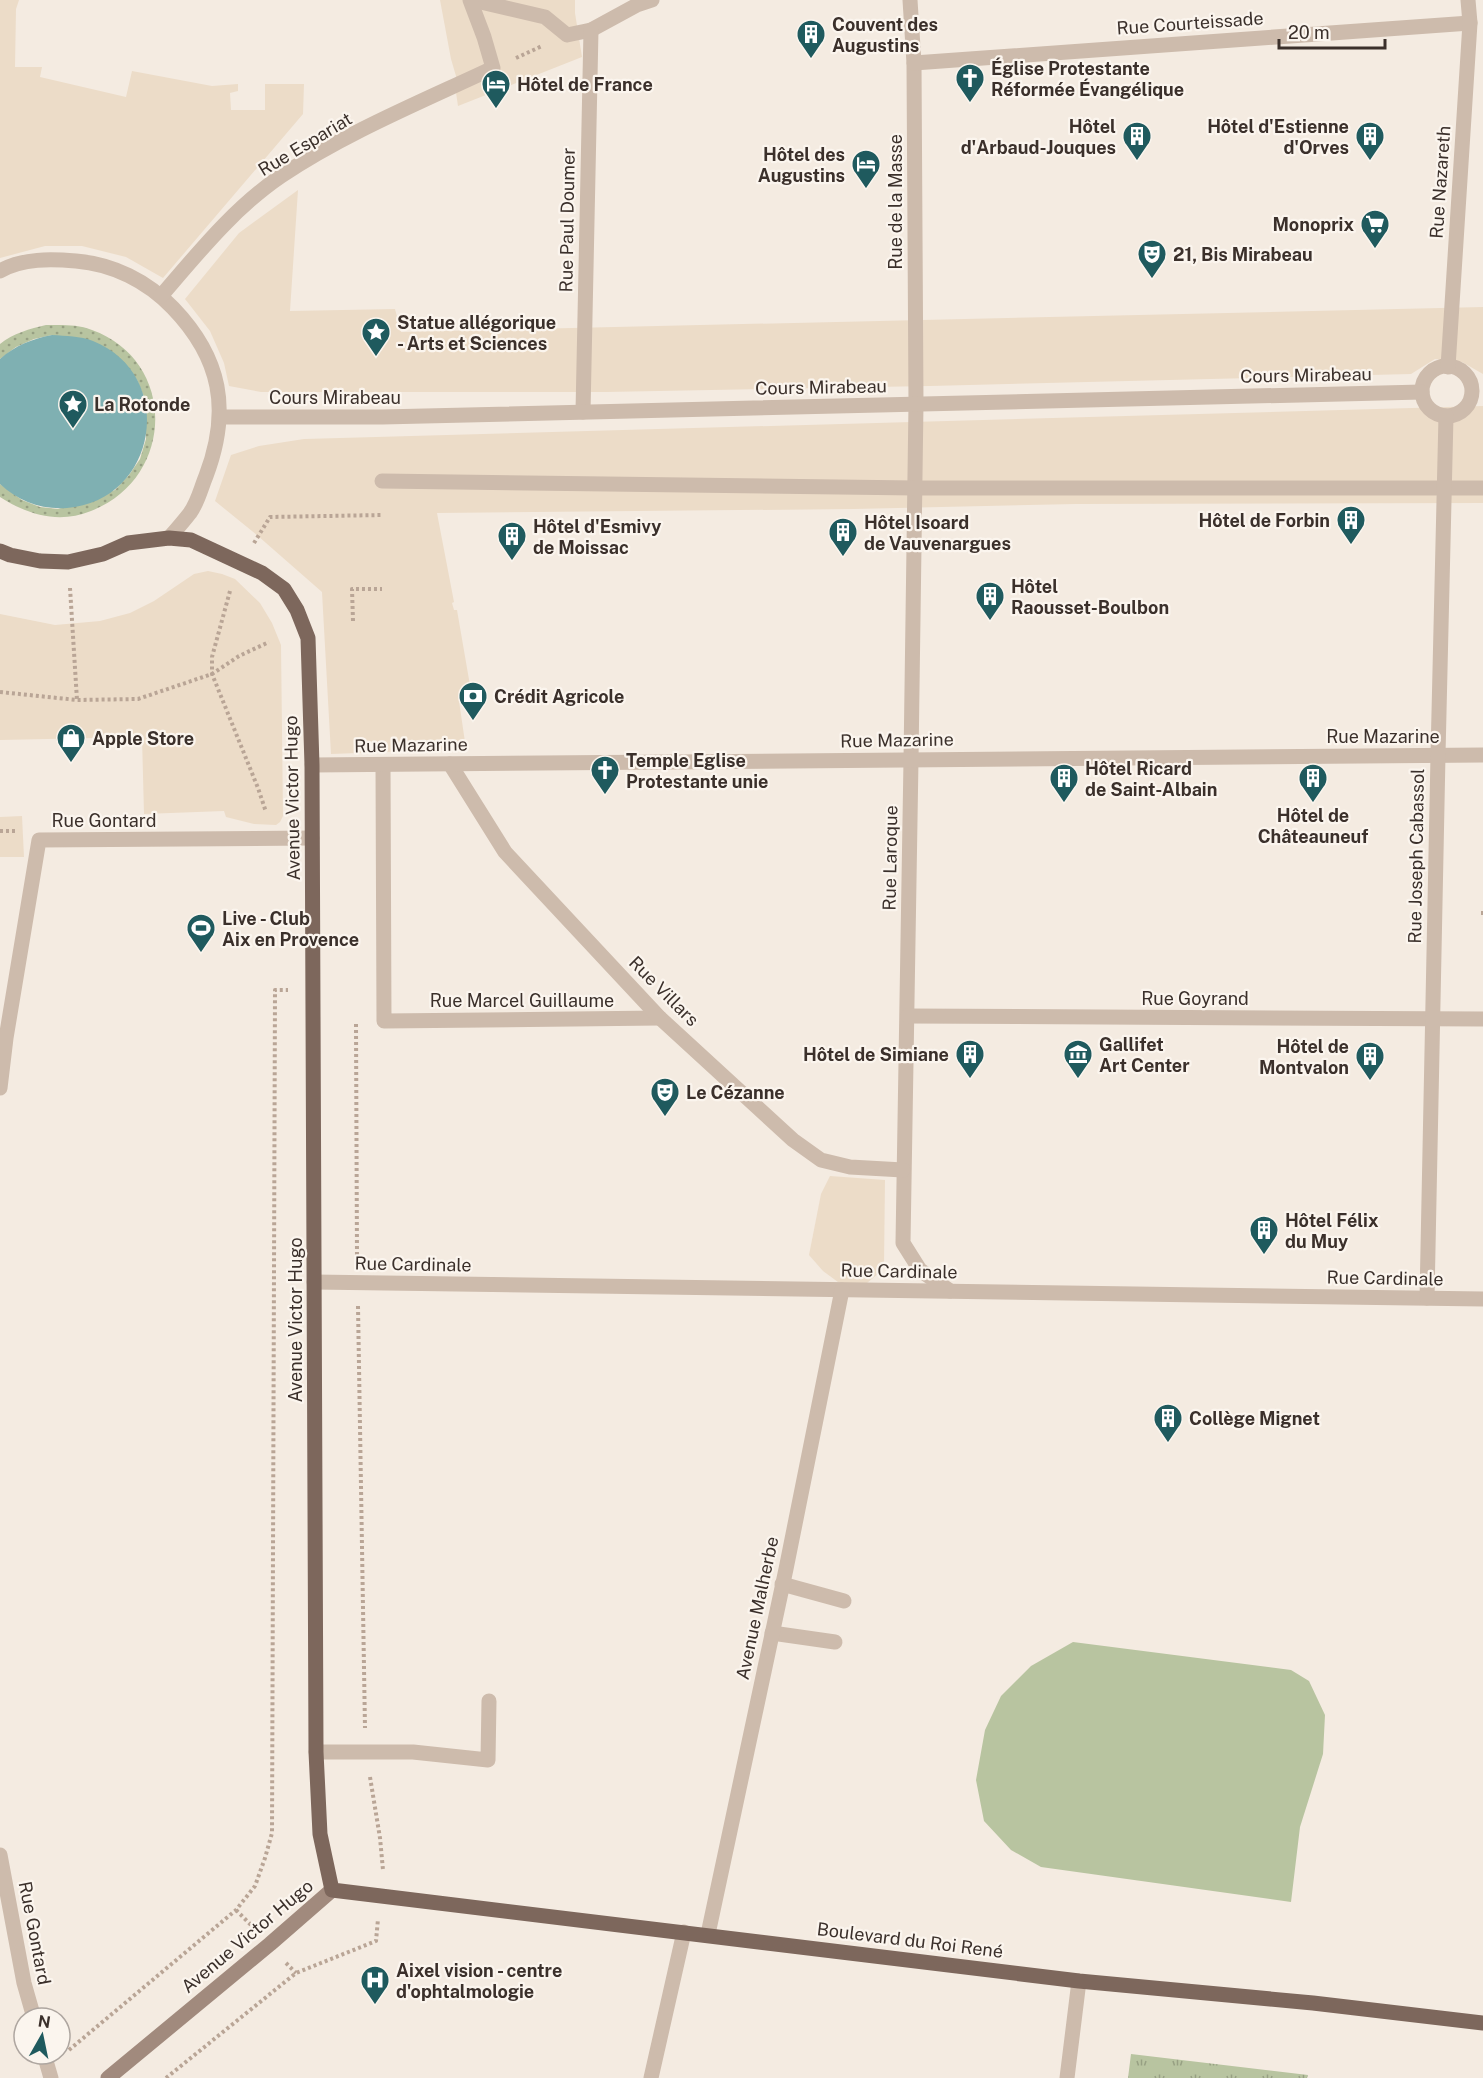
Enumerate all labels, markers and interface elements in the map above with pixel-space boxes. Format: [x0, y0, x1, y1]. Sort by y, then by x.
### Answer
street label: Rue Courteissade [1116, 7, 1264, 39]
scale bar [1279, 12, 1386, 50]
place label: Couvent des Augustins [832, 14, 938, 56]
building icon: Couvent des Augustins [795, 18, 827, 60]
text: 20 m [1288, 22, 1330, 43]
place label: Église Protestante Réformée Évangélique [991, 57, 1184, 100]
church icon: Église Protestante Réformée Évangélique [954, 62, 986, 104]
hotel icon: Hôtel de France [480, 68, 512, 110]
place label: Hôtel de France [517, 74, 653, 95]
street label: Rue Espariat [254, 108, 356, 180]
place label: Hôtel d'Arbaud-Jouques [961, 116, 1116, 158]
place label: Hôtel d'Estienne d'Orves [1207, 116, 1349, 158]
building icon: Hôtel d'Arbaud-Jouques [1121, 120, 1153, 162]
building icon: Hôtel d'Estienne d'Orves [1354, 120, 1386, 162]
street label: Rue Nazareth [1426, 125, 1454, 239]
street label: Rue de la Masse [885, 134, 906, 270]
place label: Hôtel des Augustins [758, 144, 845, 186]
street label: Rue Paul Doumer [555, 148, 579, 292]
hotel icon: Hôtel des Augustins [850, 148, 882, 190]
supermarket icon: Monoprix [1359, 208, 1391, 250]
place label: Monoprix [1273, 214, 1354, 235]
theatre icon: 21, Bis Mirabeau [1136, 238, 1168, 280]
place label: 21, Bis Mirabeau [1173, 244, 1313, 265]
place label: Statue allégorique - Arts et Sciences [397, 312, 556, 354]
place icon: Statue allégorique - Arts et Sciences [360, 316, 392, 358]
street label: Cours Mirabeau [1240, 363, 1372, 387]
street label: Cours Mirabeau [755, 375, 887, 399]
street label: Cours Mirabeau [269, 387, 401, 408]
place icon: La Rotonde [57, 388, 89, 430]
place label: La Rotonde [94, 394, 190, 415]
building icon: Hôtel de Forbin [1335, 504, 1367, 546]
place label: Hôtel de Forbin [1199, 510, 1330, 531]
place label: Hôtel Isoard de Vauvenargues [864, 512, 1011, 554]
place label: Hôtel d'Esmivy de Moissac [533, 516, 661, 558]
building icon: Hôtel Isoard de Vauvenargues [827, 516, 859, 558]
building icon: Hôtel d'Esmivy de Moissac [496, 520, 528, 562]
place label: Hôtel Raousset-Boulbon [1011, 576, 1169, 618]
building icon: Hôtel Raousset-Boulbon [974, 580, 1006, 622]
bank icon: Crédit Agricole [457, 680, 489, 722]
place label: Crédit Agricole [494, 686, 624, 707]
street label: Avenue Victor Hugo [280, 715, 304, 881]
shop icon: Apple Store [55, 722, 87, 764]
street label: Rue Mazarine [1326, 726, 1440, 747]
place label: Apple Store [92, 728, 194, 749]
street label: Rue Mazarine [840, 729, 954, 751]
street label: Rue Mazarine [354, 734, 468, 756]
place label: Temple Eglise Protestante unie [626, 750, 768, 792]
church icon: Temple Eglise Protestante unie [589, 754, 621, 796]
place label: Hôtel Ricard de Saint-Albain [1085, 758, 1217, 800]
building icon: Hôtel Ricard de Saint-Albain [1048, 762, 1080, 804]
building icon: Hôtel de Châteauneuf [1297, 762, 1329, 804]
street label: Rue Joseph Cabassol [1404, 768, 1428, 944]
street label: Rue Laroque [879, 805, 901, 911]
place label: Hôtel de Châteauneuf [1258, 805, 1368, 847]
street label: Rue Gontard [52, 810, 156, 831]
place label: Live - Club Aix en Provence [222, 908, 359, 950]
sports icon: Live - Club Aix en Provence [185, 912, 217, 954]
street label: Rue Villars [625, 952, 703, 1030]
street label: Rue Goyrand [1141, 988, 1249, 1009]
street label: Rue Marcel Guillaume [430, 990, 614, 1011]
place label: Gallifet Art Center [1099, 1034, 1190, 1076]
place label: Hôtel de Montvalon [1259, 1036, 1349, 1078]
building icon: Hôtel de Simiane [954, 1038, 986, 1080]
museum icon: Gallifet Art Center [1062, 1038, 1094, 1080]
building icon: Hôtel de Montvalon [1354, 1040, 1386, 1082]
place label: Hôtel de Simiane [803, 1044, 949, 1065]
theatre icon: Le Cézanne [649, 1076, 681, 1118]
place label: Le Cézanne [686, 1082, 785, 1103]
place label: Hôtel Félix du Muy [1285, 1210, 1379, 1252]
building icon: Hôtel Félix du Muy [1248, 1214, 1280, 1256]
street label: Avenue Victor Hugo [285, 1237, 306, 1403]
street label: Rue Cardinale [354, 1252, 472, 1276]
street label: Rue Cardinale [840, 1259, 958, 1283]
street label: Rue Cardinale [1326, 1266, 1444, 1290]
building icon: Collège Mignet [1152, 1402, 1184, 1444]
place label: Collège Mignet [1189, 1408, 1320, 1429]
street label: Avenue Malherbe [732, 1534, 782, 1682]
street label: Avenue Victor Hugo [177, 1875, 317, 1997]
street label: Rue Gontard [15, 1880, 55, 1986]
street label: Boulevard du Roi René [816, 1918, 1004, 1962]
place label: Aixel vision - centre d'ophtalmologie [396, 1960, 562, 2002]
hospital icon: Aixel vision - centre d'ophtalmologie [359, 1964, 391, 2006]
north arrow [12, 2006, 72, 2066]
text: N [37, 2011, 52, 2032]

